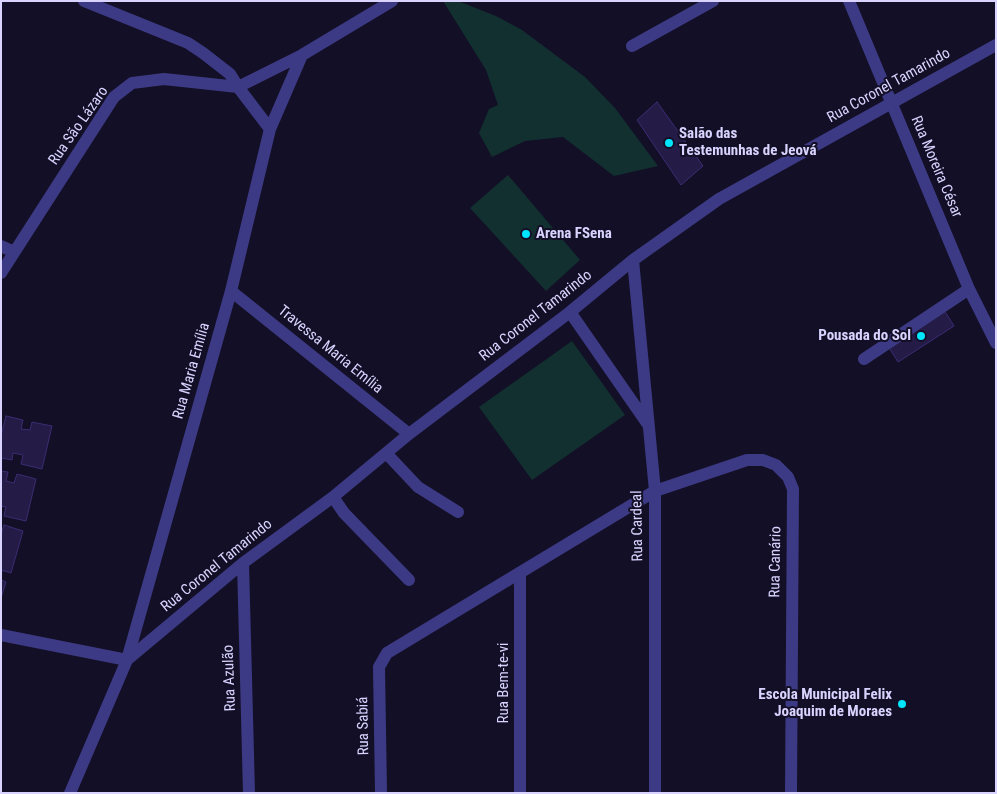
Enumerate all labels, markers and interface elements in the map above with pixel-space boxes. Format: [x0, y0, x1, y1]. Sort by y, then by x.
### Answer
street label: Rua Coronel Tamarindo [824, 45, 954, 127]
street label: Rua São Lázaro [45, 83, 113, 169]
street label: Rua Moreira César [906, 113, 966, 221]
place label: Salão das Testemunhas de Jeová [679, 125, 816, 160]
marker: Salão das Testemunhas de Jeová [663, 137, 675, 149]
place label: Arena FSena [536, 225, 612, 243]
marker: Arena FSena [520, 228, 532, 240]
street label: Rua Coronel Tamarindo [476, 266, 596, 366]
street label: Travessa Maria Emília [274, 302, 386, 398]
street label: Rua Maria Emília [170, 321, 214, 421]
place label: Pousada do Sol [818, 327, 911, 345]
marker: Pousada do Sol [915, 330, 927, 342]
street label: Rua Cardeal [628, 490, 648, 562]
street label: Rua Coronel Tamarindo [158, 516, 276, 616]
street label: Rua Canário [766, 526, 786, 598]
street label: Rua Bem-te-vi [495, 642, 513, 724]
street label: Rua Azulão [220, 644, 240, 712]
place label: Escola Municipal Felix Joaquim de Moraes [758, 686, 892, 721]
street label: Rua Sabiá [354, 696, 374, 756]
marker: Escola Municipal Felix Joaquim de Moraes [896, 698, 908, 710]

